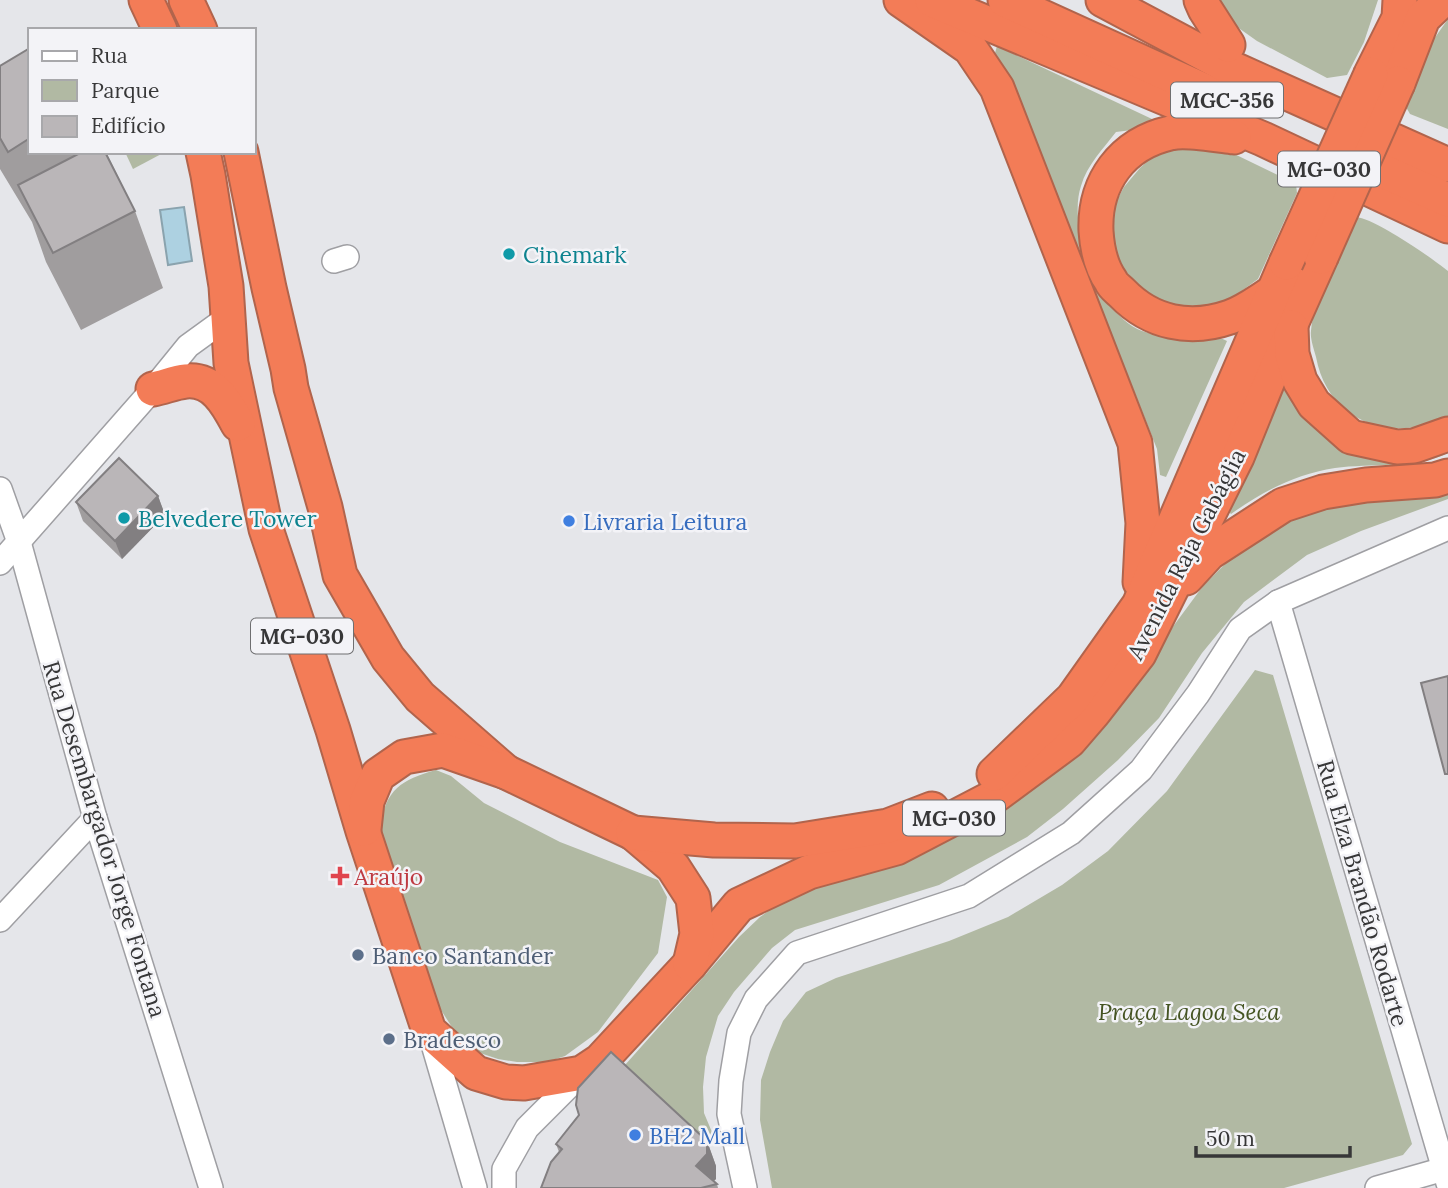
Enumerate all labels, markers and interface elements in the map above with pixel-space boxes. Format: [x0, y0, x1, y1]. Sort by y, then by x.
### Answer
legend [28, 28, 256, 154]
text: Rua [91, 42, 128, 69]
text: Parque [91, 77, 159, 104]
road number: MGC-356 [1171, 82, 1283, 118]
text: Edifício [91, 112, 166, 139]
road number: MG-030 [1278, 152, 1380, 186]
place label: Cinemark [523, 240, 627, 269]
marker: Cinemark [501, 246, 517, 262]
street label: Avenida Raja Gabáglia [1120, 444, 1252, 665]
place label: Belvedere Tower [138, 504, 317, 533]
place label: Livraria Leitura [583, 507, 747, 536]
marker: Belvedere Tower [116, 510, 132, 526]
marker: Livraria Leitura [561, 513, 577, 529]
road number: MG-030 [251, 618, 353, 654]
street label: Rua Desembargador Jorge Fontana [37, 657, 173, 1021]
street label: Rua Elza Brandão Rodarte [1311, 756, 1415, 1030]
road number: MG-030 [903, 800, 1005, 836]
place label: Araújo [353, 862, 423, 891]
marker: Araújo [332, 868, 348, 884]
place label: Banco Santander [372, 941, 553, 970]
marker: Banco Santander [350, 947, 366, 963]
park label: Praça Lagoa Seca [1098, 997, 1280, 1026]
place label: Bradesco [403, 1025, 501, 1054]
marker: Bradesco [381, 1031, 397, 1047]
scale bar [1196, 1114, 1350, 1158]
place label: BH2 Mall [649, 1121, 745, 1150]
text: 50 m [1206, 1125, 1255, 1152]
marker: BH2 Mall [627, 1127, 643, 1143]

